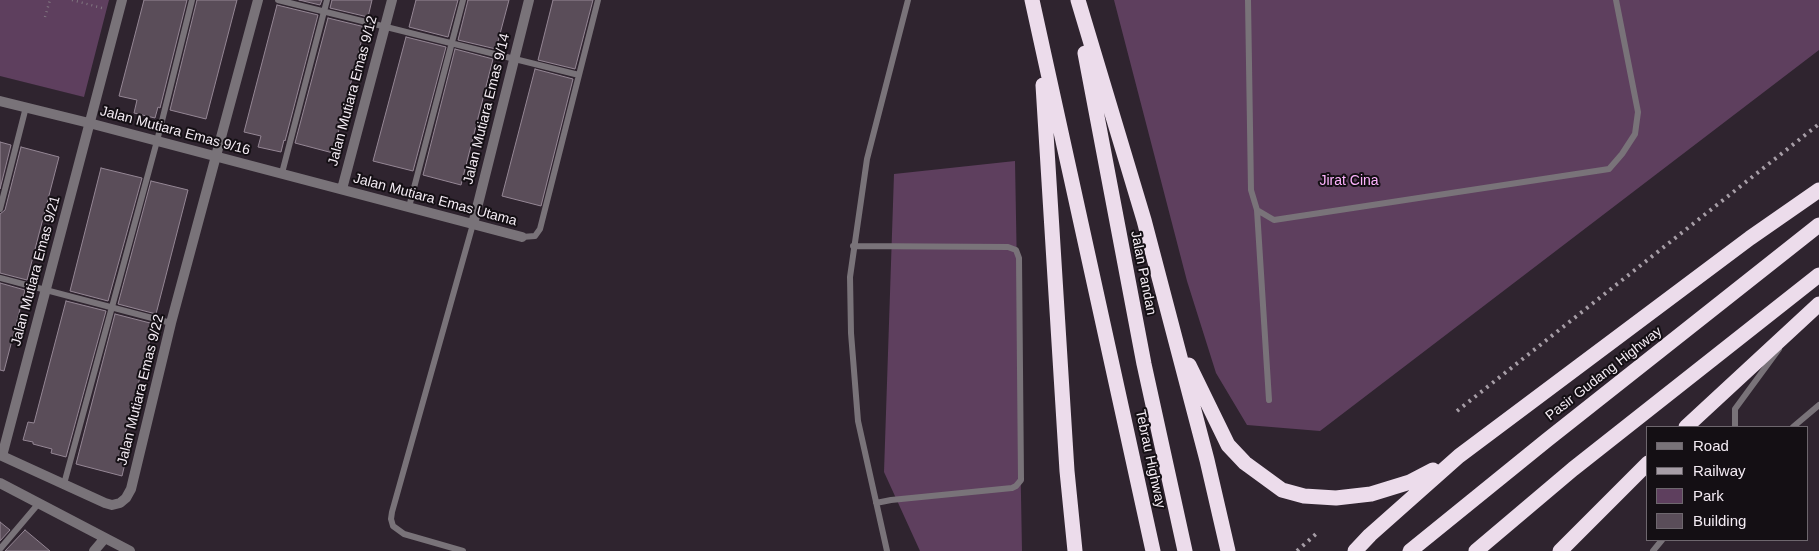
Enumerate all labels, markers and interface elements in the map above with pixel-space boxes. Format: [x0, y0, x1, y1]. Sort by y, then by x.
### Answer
street label: Jalan Mutiara Emas 9/12 [325, 14, 381, 168]
street label: Jalan Mutiara Emas 9/14 [460, 32, 514, 186]
street label: Jalan Mutiara Emas 9/16 [98, 103, 252, 159]
street label: Jalan Mutiara Emas Utama [351, 170, 519, 230]
park label: Jirat Cina [1319, 173, 1379, 189]
street label: Jalan Mutiara Emas 9/21 [8, 194, 64, 348]
street label: Jalan Pandan [1127, 229, 1159, 317]
street label: Jalan Mutiara Emas 9/22 [114, 313, 168, 467]
street label: Pasir Gudang Highway [1542, 323, 1666, 425]
street label: Tebrau Highway [1131, 408, 1169, 510]
legend [1646, 426, 1809, 541]
text: Road [1693, 437, 1729, 454]
text: Railway [1693, 462, 1746, 479]
text: Park [1693, 487, 1724, 504]
text: Building [1693, 512, 1746, 529]

